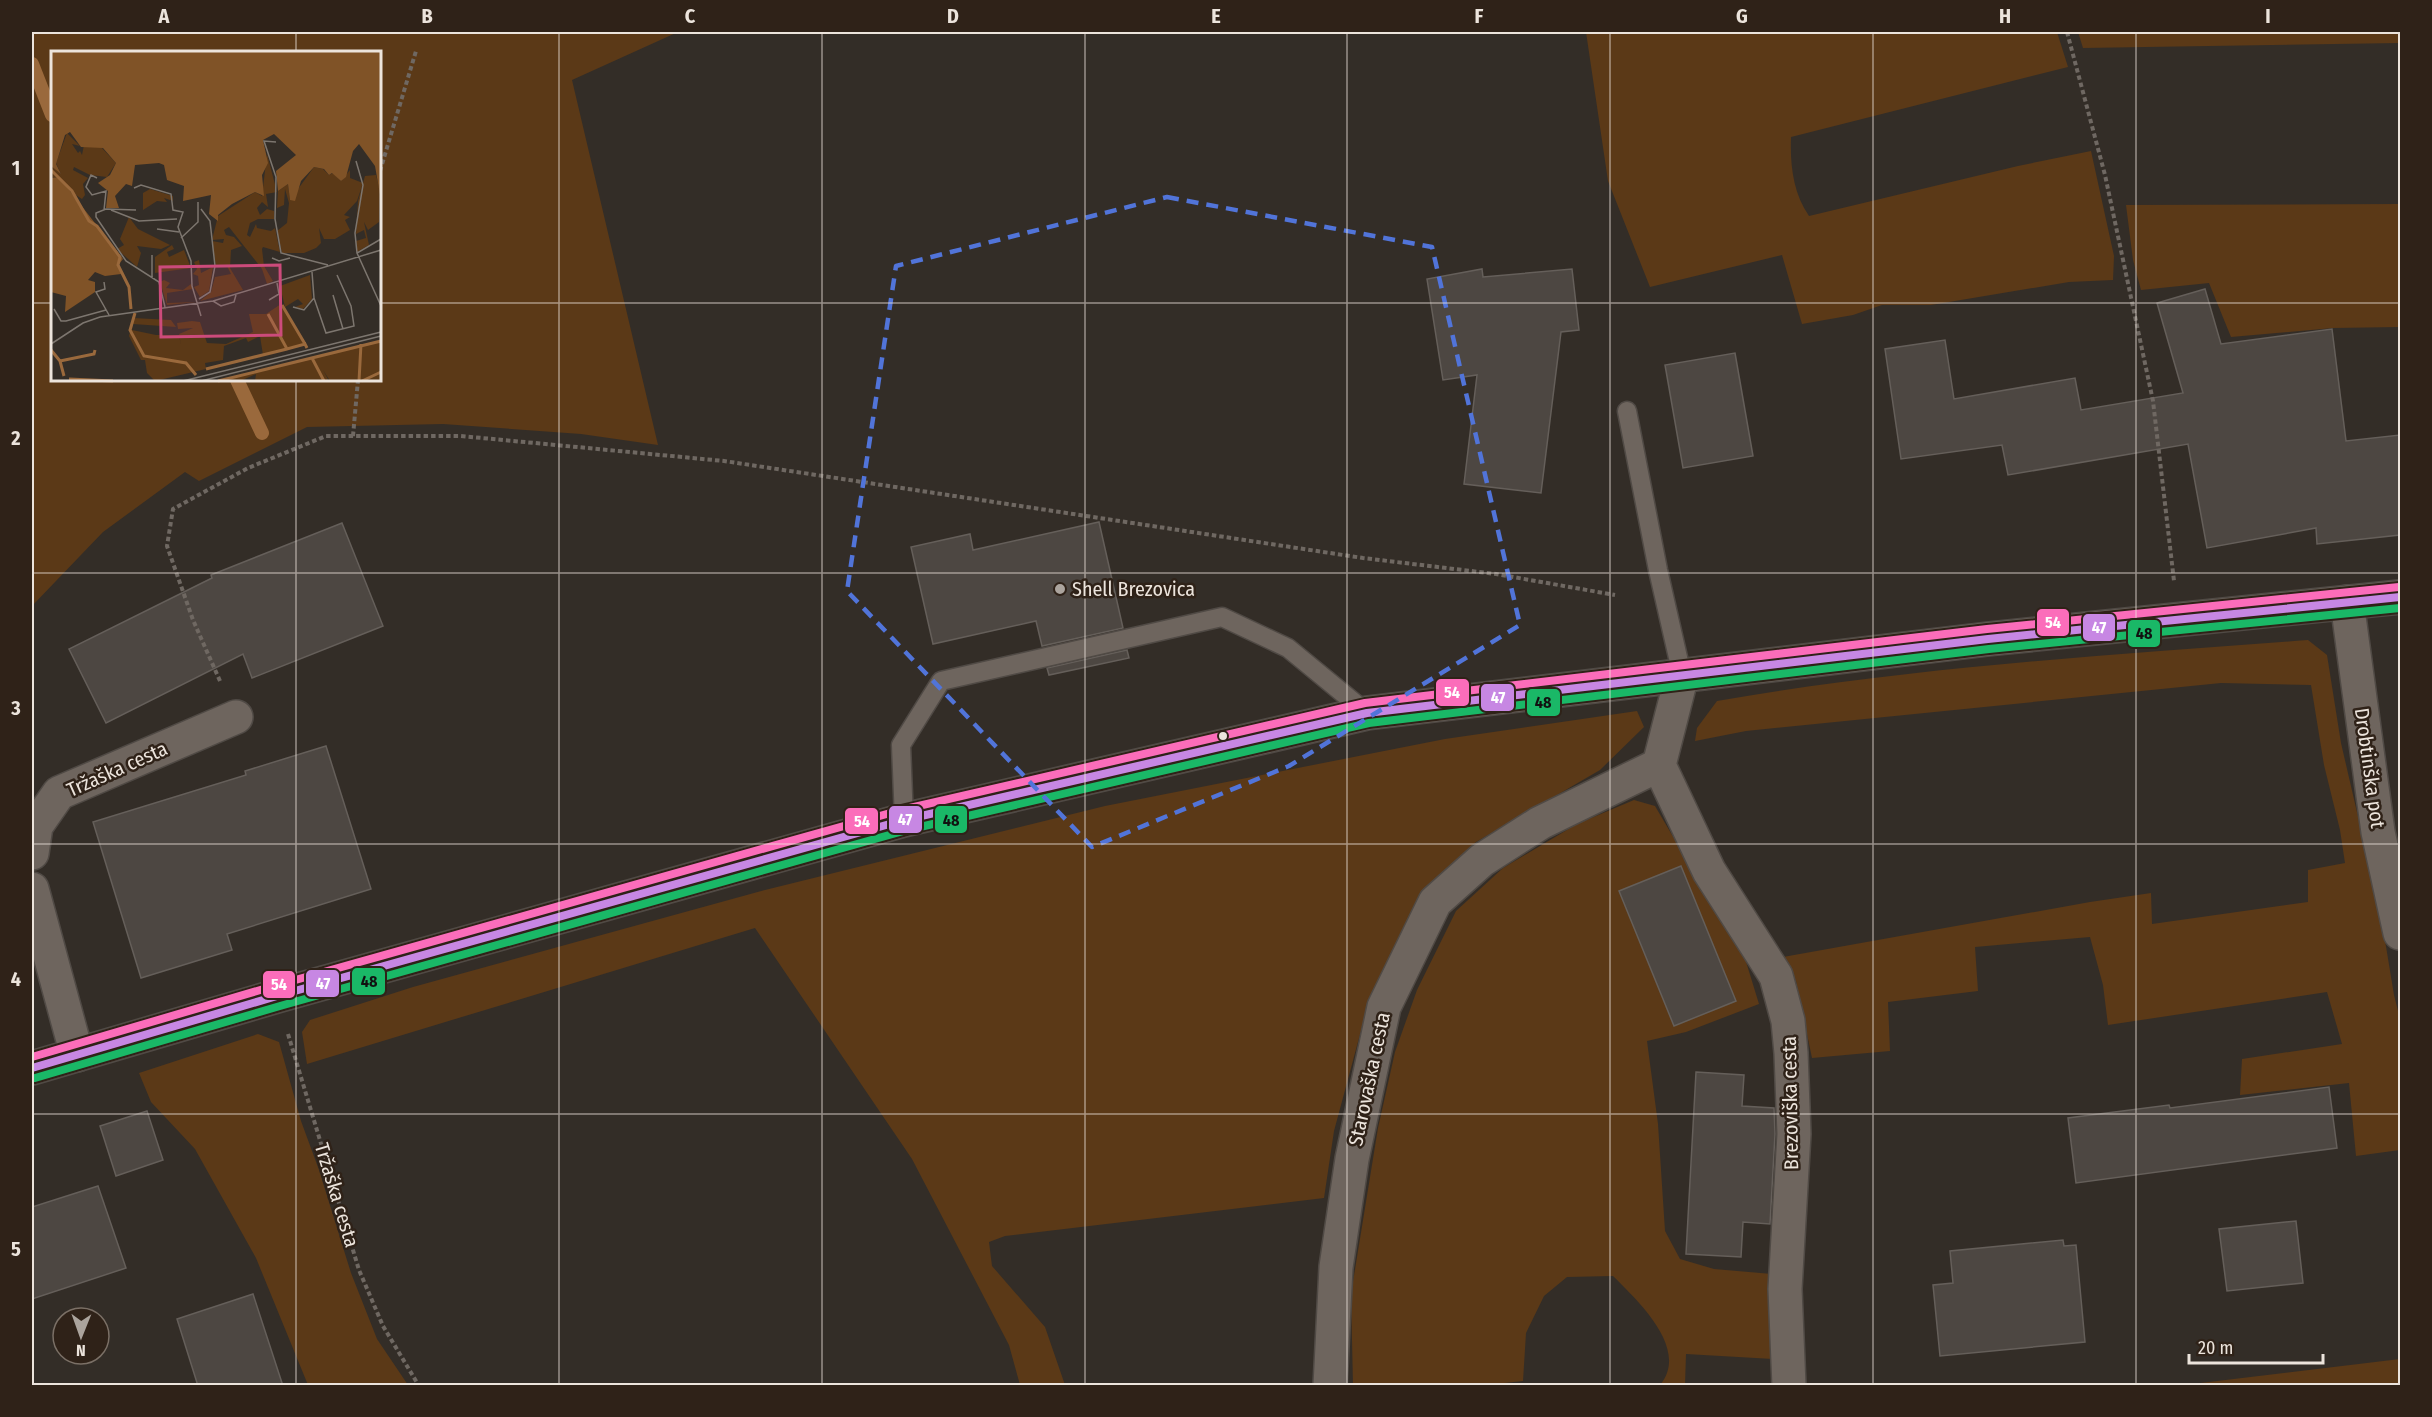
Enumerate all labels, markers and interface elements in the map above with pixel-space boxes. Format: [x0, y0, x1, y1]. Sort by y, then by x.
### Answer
text: A [158, 4, 171, 28]
text: B [421, 4, 433, 28]
text: C [685, 4, 696, 28]
text: D [947, 4, 959, 28]
text: E [1211, 4, 1221, 28]
text: F [1475, 4, 1484, 28]
text: G [1736, 4, 1748, 28]
text: H [1999, 4, 2011, 28]
text: I [2265, 4, 2271, 28]
inset map [51, 51, 381, 381]
text: 1 [12, 156, 20, 180]
text: 2 [10, 426, 21, 450]
place label: Shell Brezovica [1072, 577, 1195, 601]
marker: Shell Brezovica [1053, 582, 1067, 596]
line badge: 54 [2036, 608, 2070, 637]
text: 54 [2045, 613, 2061, 632]
line badge: 47 [2082, 613, 2116, 642]
text: 47 [2092, 618, 2107, 637]
line badge: 48 [2127, 619, 2161, 648]
text: 48 [2136, 624, 2153, 643]
line badge: 54 [1435, 678, 1470, 707]
text: 54 [1444, 683, 1460, 702]
line badge: 47 [1480, 683, 1515, 712]
text: 47 [1491, 688, 1506, 707]
line badge: 48 [1526, 688, 1561, 717]
text: 48 [1535, 693, 1552, 712]
text: 3 [10, 696, 21, 720]
street label: Drobtinška pot [2350, 706, 2390, 830]
unlabelled marker [1217, 730, 1229, 742]
street label: Tržaška cesta [63, 736, 171, 802]
line badge: 47 [888, 805, 923, 834]
line badge: 48 [934, 805, 968, 834]
line badge: 54 [844, 807, 879, 835]
text: 47 [898, 810, 913, 829]
text: 48 [943, 811, 960, 830]
text: 54 [854, 812, 870, 831]
text: 4 [11, 967, 21, 991]
line badge: 48 [351, 967, 386, 996]
line badge: 47 [305, 969, 340, 998]
line badge: 54 [262, 970, 296, 999]
text: 48 [361, 972, 378, 991]
text: 47 [316, 974, 331, 993]
text: 54 [271, 975, 287, 994]
street label: Starovaška cesta [1343, 1010, 1395, 1148]
street label: Brezoviška cesta [1777, 1036, 1803, 1170]
street label: Tržaška cesta [310, 1140, 364, 1250]
text: 5 [11, 1237, 21, 1261]
north arrow [51, 1306, 111, 1366]
scale bar [2189, 1327, 2322, 1365]
text: 20 m [2198, 1337, 2233, 1359]
text: N [76, 1341, 86, 1360]

